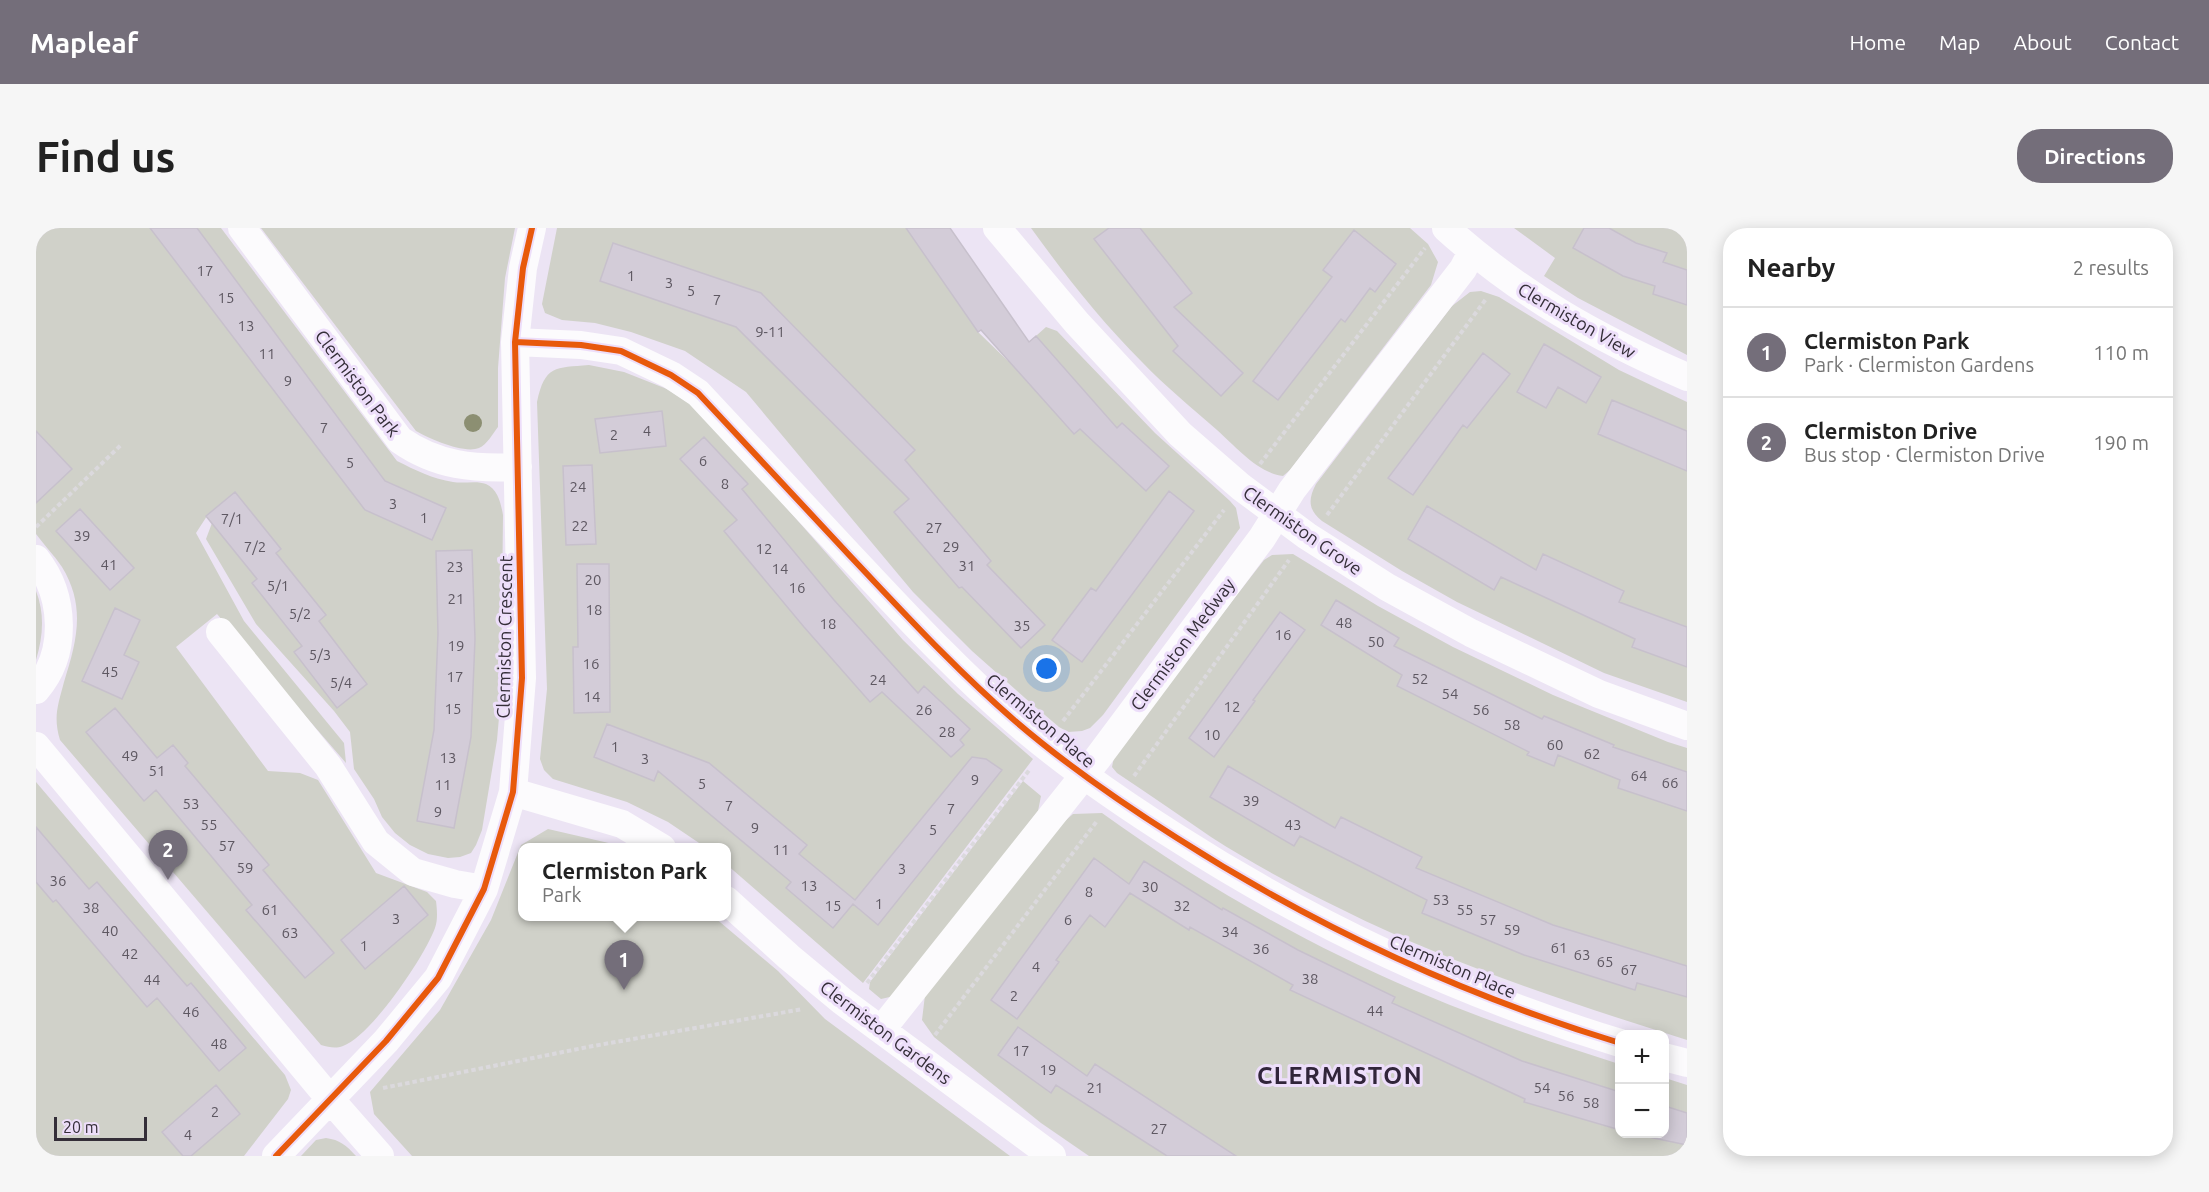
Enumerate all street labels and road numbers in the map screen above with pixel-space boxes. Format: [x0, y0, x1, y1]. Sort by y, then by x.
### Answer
street label: Clermiston View [1515, 278, 1639, 362]
street label: Clermiston Park [312, 326, 404, 440]
street label: Clermiston Grove [1240, 482, 1366, 578]
street label: Clermiston Crescent [493, 555, 515, 719]
street label: Clermiston Medway [1126, 574, 1238, 714]
street label: Clermiston Place [983, 669, 1099, 771]
street label: Clermiston Place [1387, 930, 1519, 1002]
street label: Clermiston Gardens [817, 976, 956, 1088]

